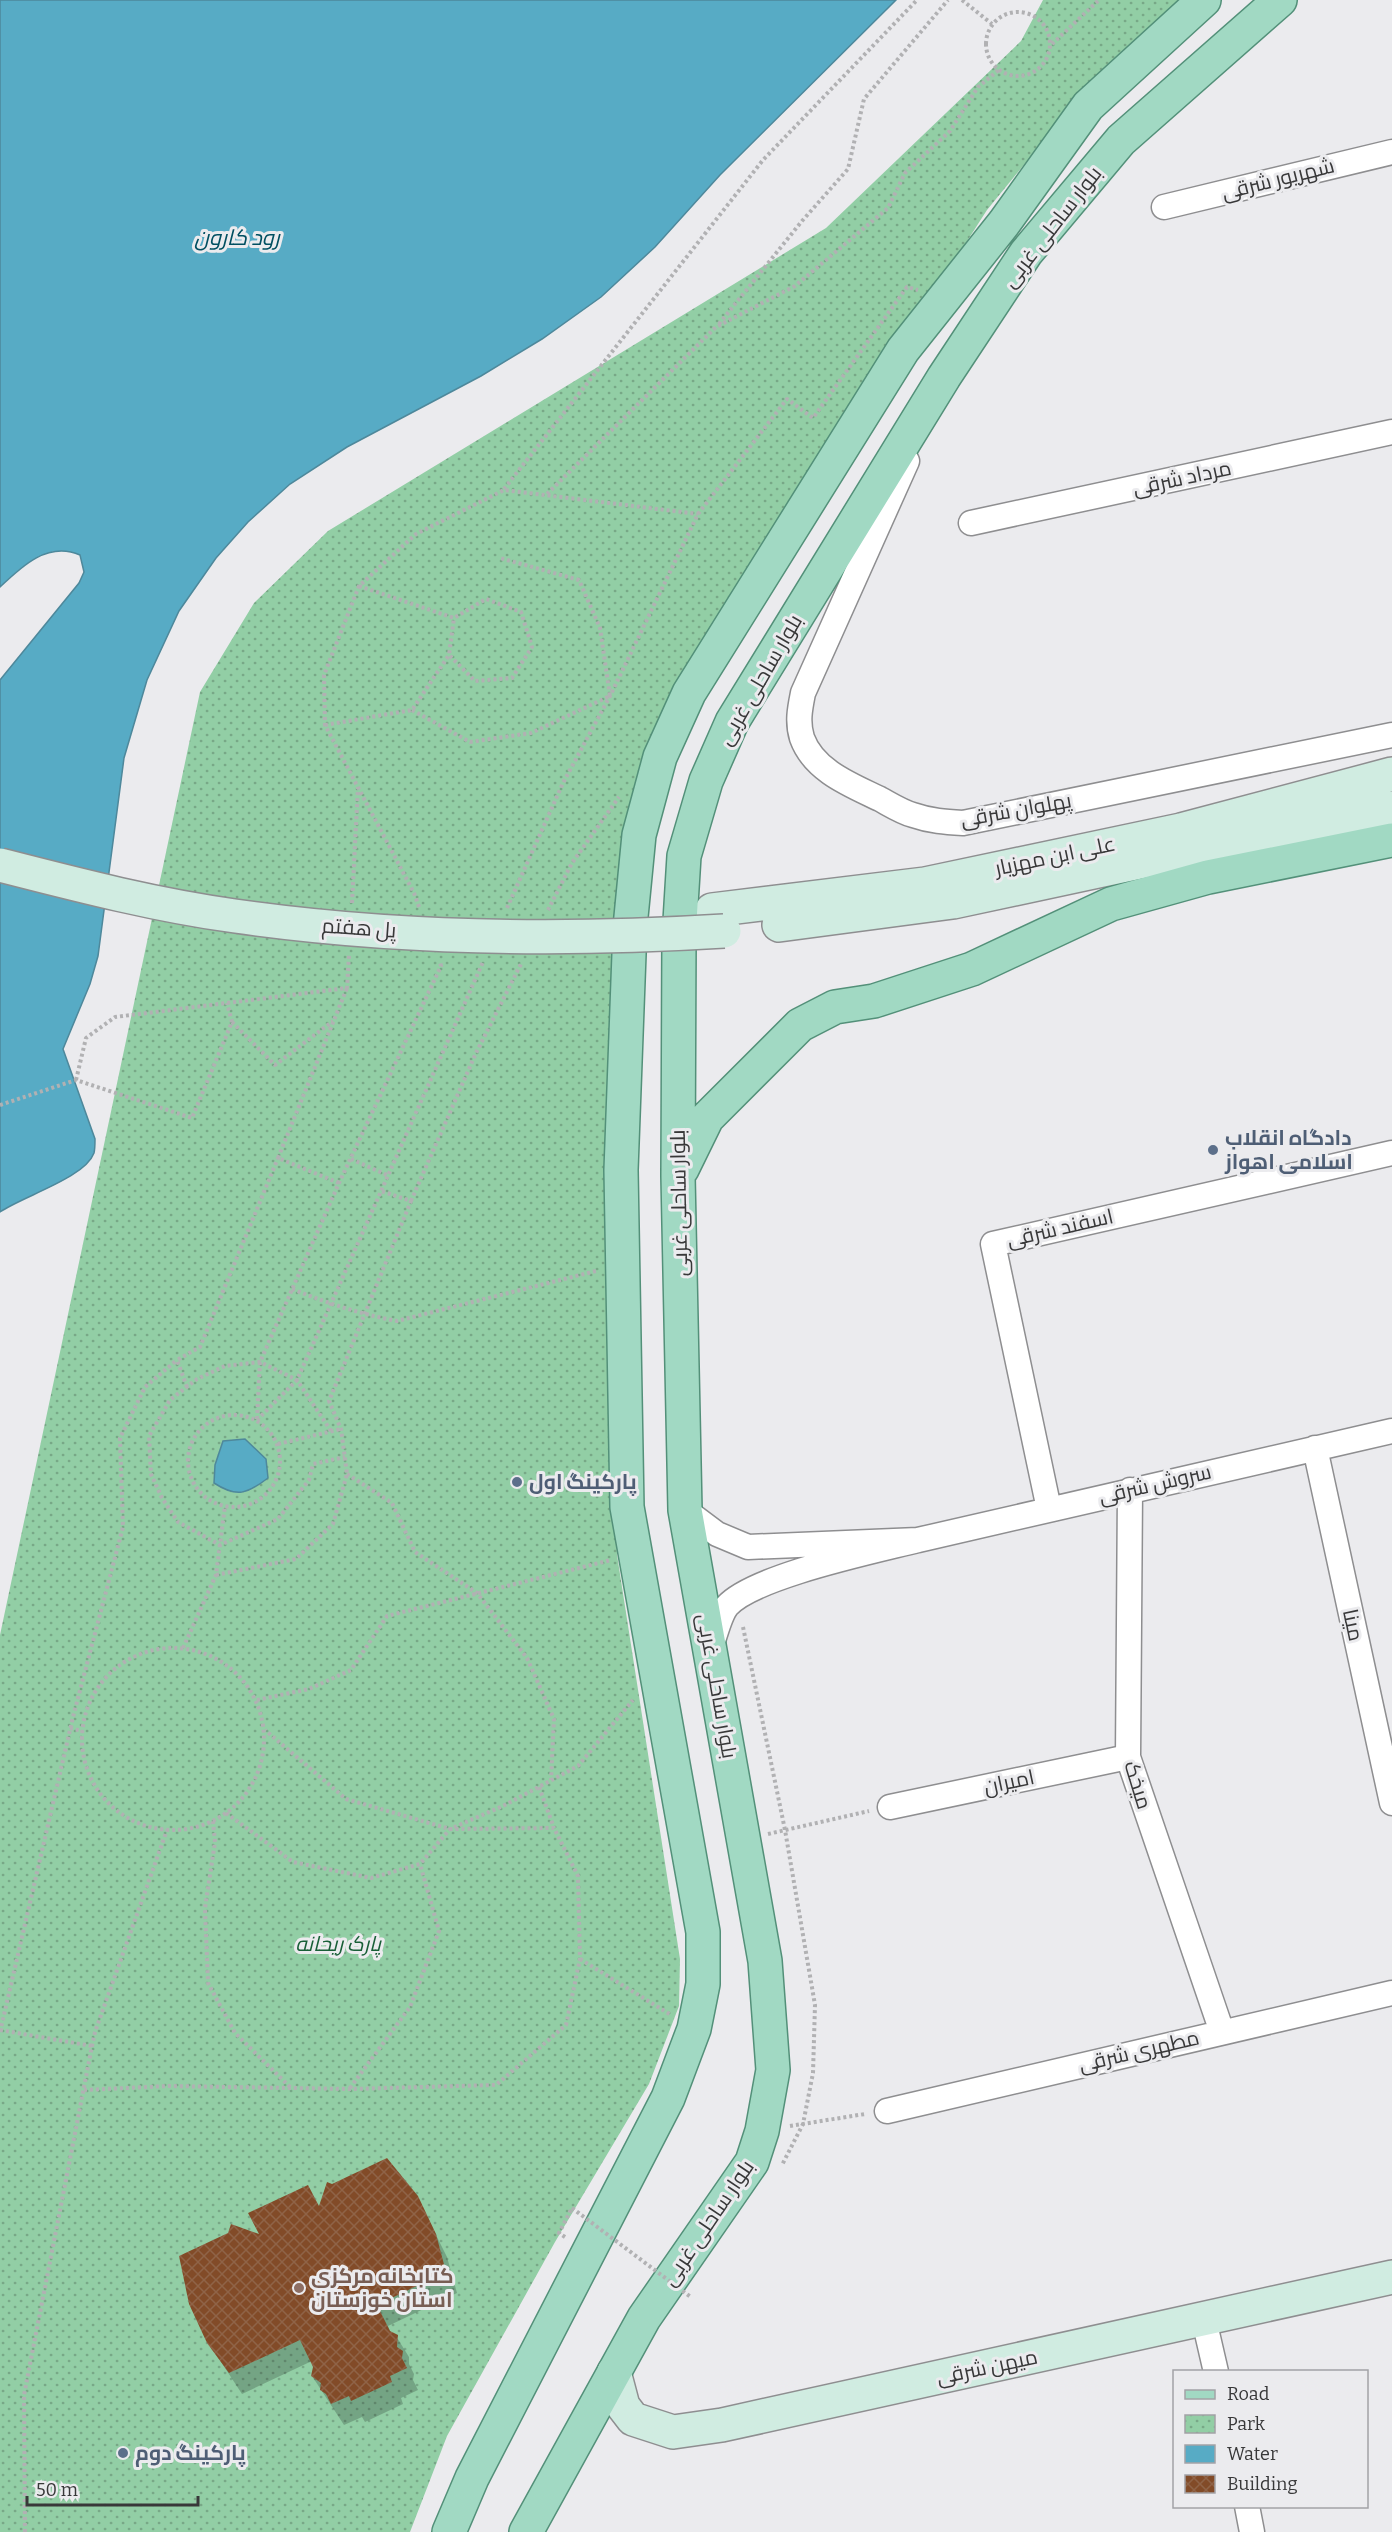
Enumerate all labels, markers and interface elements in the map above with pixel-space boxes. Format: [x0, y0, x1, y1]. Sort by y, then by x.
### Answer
street label: شهریور شرقی [1219, 152, 1337, 206]
street label: بلوار ساحلی غربی [997, 161, 1107, 293]
water label: رود کارون [194, 224, 281, 251]
street label: مرداد شرقی [1130, 455, 1234, 501]
street label: بلوار ساحلی غربی [712, 610, 808, 750]
street label: پهلوان شرقی [958, 787, 1074, 834]
street label: علی ابن مهزیار [991, 831, 1118, 882]
street label: پل هفتم [321, 912, 398, 945]
place label: دادگاه انقلاب اسلامی اهواز [1224, 1125, 1353, 1175]
street label: بلوار ساحلی غربی [665, 1129, 693, 1277]
marker: دادگاه انقلاب اسلامی اهواز [1206, 1143, 1220, 1157]
street label: اسفند شرقی [1004, 1203, 1116, 1253]
street label: سروش شرقی [1096, 1458, 1214, 1510]
place label: پارکینگ اول [529, 1469, 637, 1497]
marker: پارکینگ اول [510, 1475, 524, 1489]
street label: مینا [1337, 1607, 1369, 1643]
street label: بلوار ساحلی غربی [691, 1611, 743, 1761]
street label: میخک [1118, 1758, 1158, 1812]
street label: امیران [981, 1764, 1037, 1800]
park label: پارک ریحانه [295, 1931, 382, 1958]
street label: مطهری شرقی [1076, 2025, 1202, 2077]
street label: بلوار ساحلی غربی [656, 2155, 760, 2291]
place label: کتابخانه مرکزی استان خوزستان [311, 2263, 454, 2313]
marker: کتابخانه مرکزی استان خوزستان [292, 2281, 306, 2295]
street label: میهن شرقی [934, 2344, 1040, 2390]
legend [1173, 2370, 1368, 2508]
text: Road [1227, 2383, 1270, 2405]
text: Park [1227, 2413, 1266, 2435]
place label: پارکینگ دوم [135, 2440, 246, 2468]
text: Water [1227, 2443, 1278, 2465]
marker: پارکینگ دوم [116, 2446, 130, 2460]
scale bar [27, 2469, 198, 2507]
text: Building [1227, 2473, 1298, 2495]
text: 50 m [36, 2479, 78, 2501]

